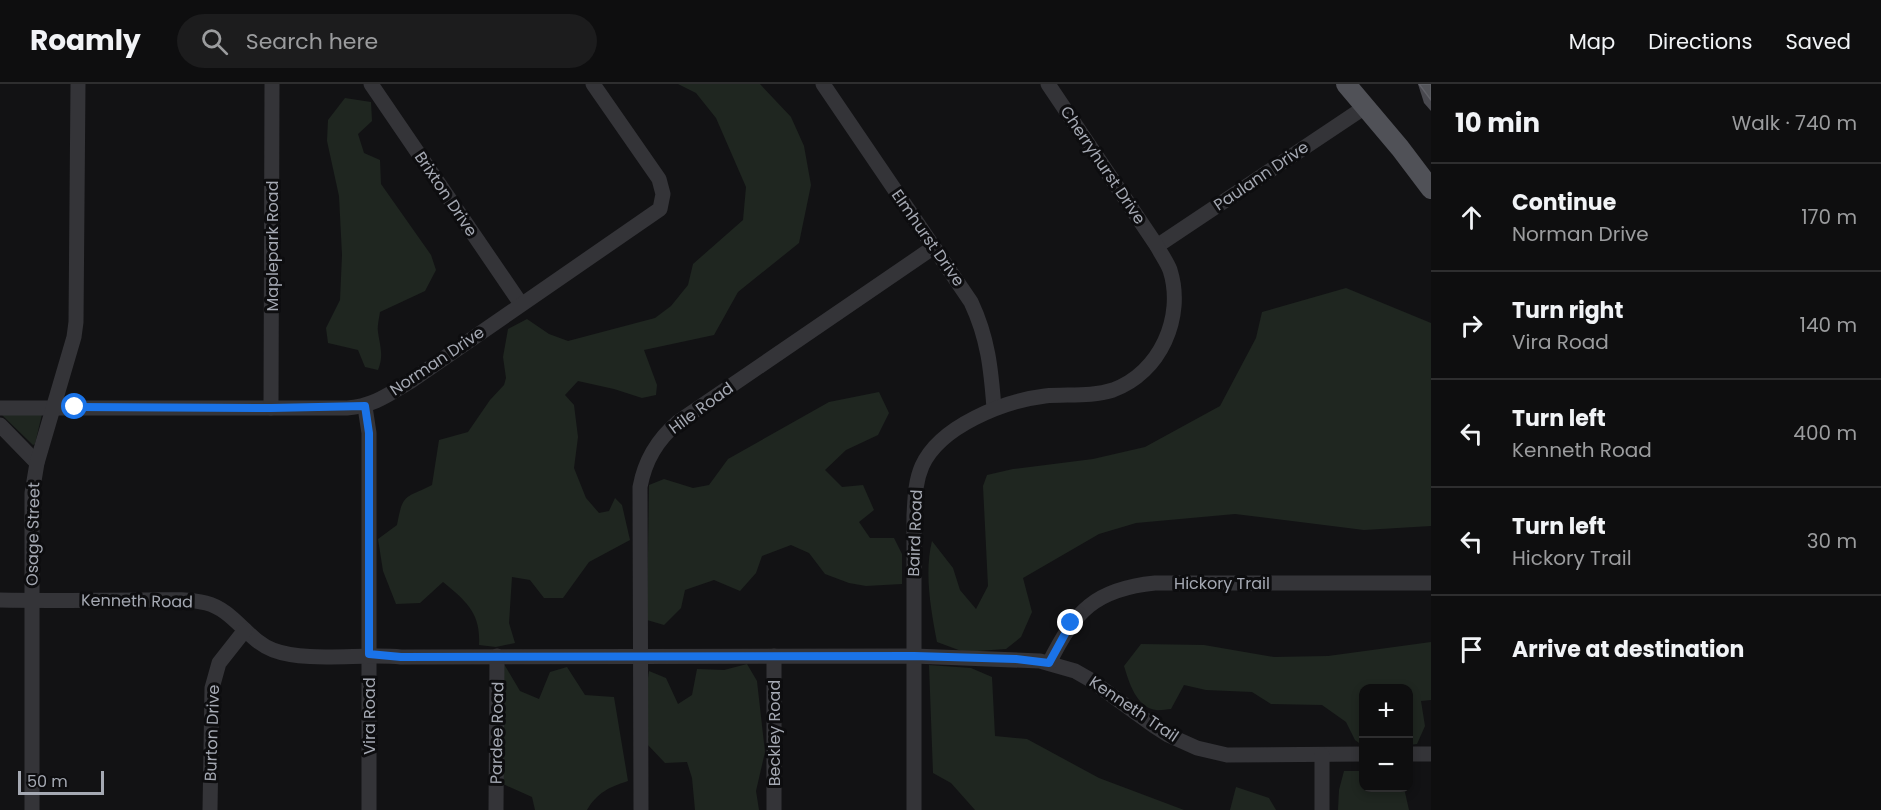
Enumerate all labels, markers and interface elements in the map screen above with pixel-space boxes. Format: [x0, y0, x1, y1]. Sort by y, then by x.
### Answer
search box [177, 14, 597, 68]
text: Roamly [30, 21, 141, 60]
icon: search [198, 25, 231, 58]
text: Search here [246, 26, 378, 57]
text: Map [1569, 27, 1615, 56]
text: Directions [1648, 27, 1752, 56]
text: Saved [1785, 27, 1851, 56]
street label: Cherryhurst Drive [1055, 101, 1151, 229]
text: 10 min [1455, 105, 1540, 141]
text: Walk · 740 m [1732, 109, 1857, 137]
street label: Paulann Drive [1209, 136, 1313, 216]
street label: Brixton Drive [409, 147, 483, 241]
street label: Maplepark Road [261, 181, 284, 311]
street label: Elmhurst Drive [886, 185, 970, 291]
text: Continue [1512, 187, 1616, 218]
icon: ahead [1455, 201, 1488, 234]
text: 170 m [1801, 203, 1857, 231]
text: Norman Drive [1512, 220, 1649, 248]
text: Turn right [1512, 295, 1623, 326]
icon: right [1455, 309, 1488, 342]
text: 140 m [1800, 311, 1857, 339]
street label: Norman Drive [385, 321, 489, 401]
text: Vira Road [1512, 328, 1609, 356]
street label: Hile Road [664, 377, 738, 439]
route start [61, 393, 87, 419]
text: Turn left [1512, 403, 1606, 434]
icon: left [1455, 417, 1488, 450]
text: 400 m [1793, 419, 1857, 447]
text: Kenneth Road [1512, 436, 1652, 464]
street label: Osage Street [21, 482, 45, 586]
street label: Baird Road [902, 489, 928, 577]
text: Turn left [1512, 511, 1606, 542]
icon: left [1455, 525, 1488, 558]
text: 30 m [1807, 527, 1857, 555]
text: Hickory Trail [1512, 544, 1632, 572]
street label: Hickory Trail [1174, 572, 1270, 595]
street label: Kenneth Road [81, 589, 193, 613]
route end [1057, 609, 1083, 635]
icon: arrive [1455, 633, 1488, 666]
text: Arrive at destination [1512, 634, 1744, 665]
street label: Kenneth Trail [1085, 671, 1183, 747]
street label: Vira Road [358, 677, 381, 755]
street label: Beckley Road [763, 680, 786, 786]
street label: Pardee Road [485, 682, 509, 784]
street label: Burton Drive [199, 684, 225, 782]
map controls [1359, 684, 1413, 792]
button: + [1359, 684, 1413, 738]
button: − [1359, 738, 1413, 792]
scale bar [18, 768, 104, 796]
text: 50 m [27, 770, 68, 793]

